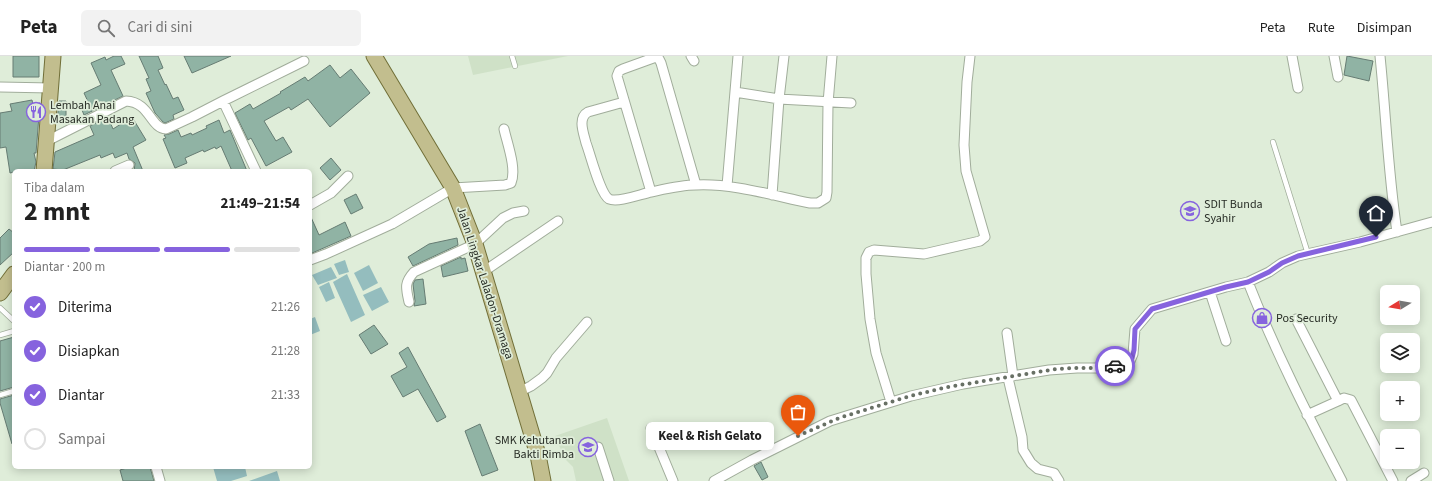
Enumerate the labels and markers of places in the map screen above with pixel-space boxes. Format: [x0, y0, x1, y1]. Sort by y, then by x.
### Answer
place label: Lembah Anai Masakan Padang [50, 97, 134, 128]
restaurant icon: Lembah Anai Masakan Padang [25, 101, 47, 123]
place label: SDIT Bunda Syahir [1204, 196, 1263, 227]
pin [1359, 196, 1393, 237]
school or university icon: SDIT Bunda Syahir [1179, 200, 1201, 222]
shop icon: Pos Security [1251, 307, 1273, 329]
place label: Pos Security [1276, 310, 1338, 327]
pin [781, 395, 815, 436]
callout: Keel & Rish Gelato [646, 422, 774, 450]
place label: SMK Kehutanan Bakti Rimba [495, 432, 574, 463]
school or university icon: SMK Kehutanan Bakti Rimba [577, 436, 599, 458]

